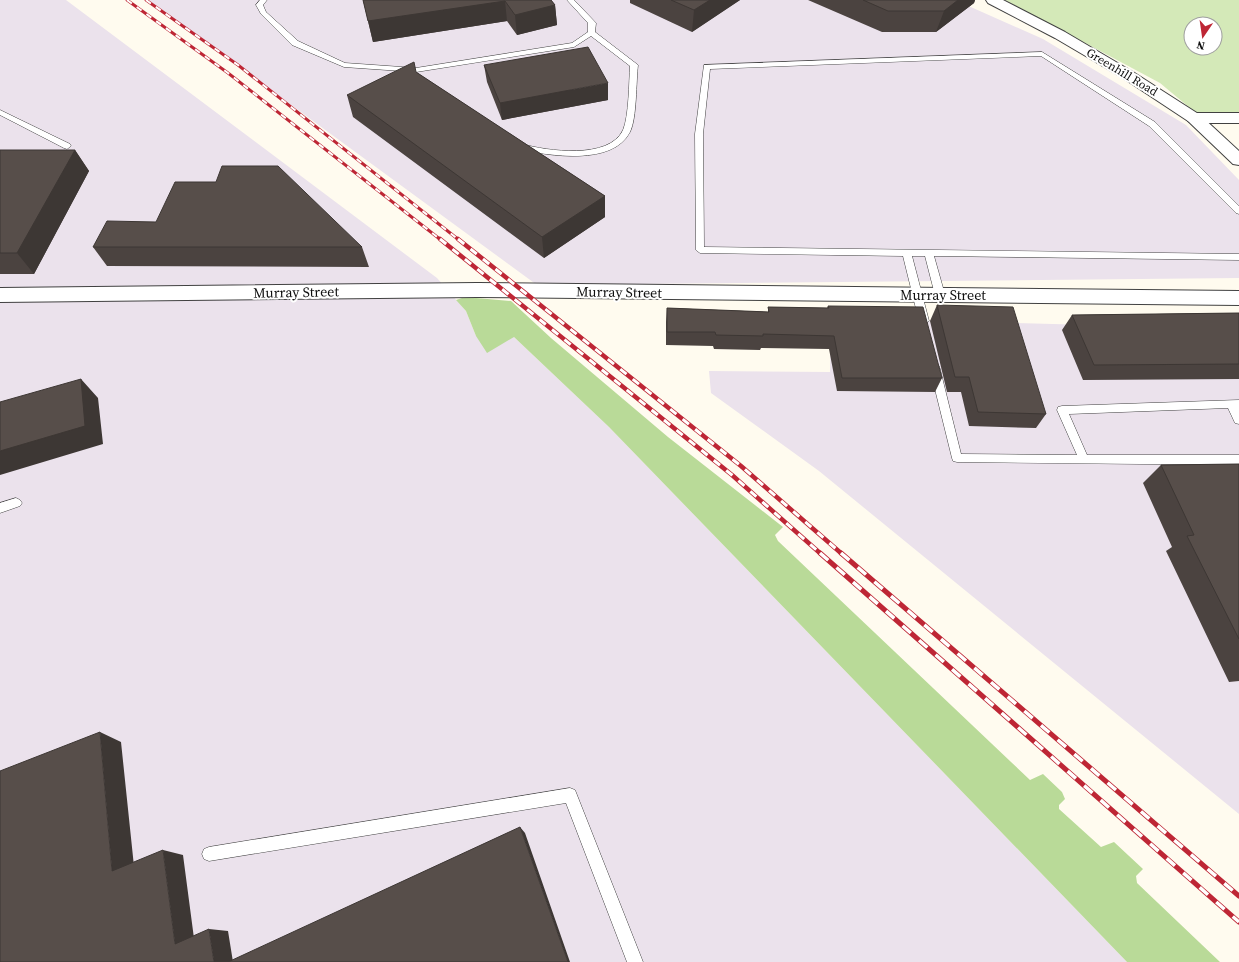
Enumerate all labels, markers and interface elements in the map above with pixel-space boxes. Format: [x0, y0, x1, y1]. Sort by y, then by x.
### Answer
north arrow [1183, 16, 1223, 56]
text: N [1195, 37, 1206, 53]
street label: Greenhill Road [1083, 44, 1161, 100]
street label: Murray Street [253, 281, 340, 303]
street label: Murray Street [576, 281, 663, 303]
street label: Murray Street [900, 285, 986, 305]

